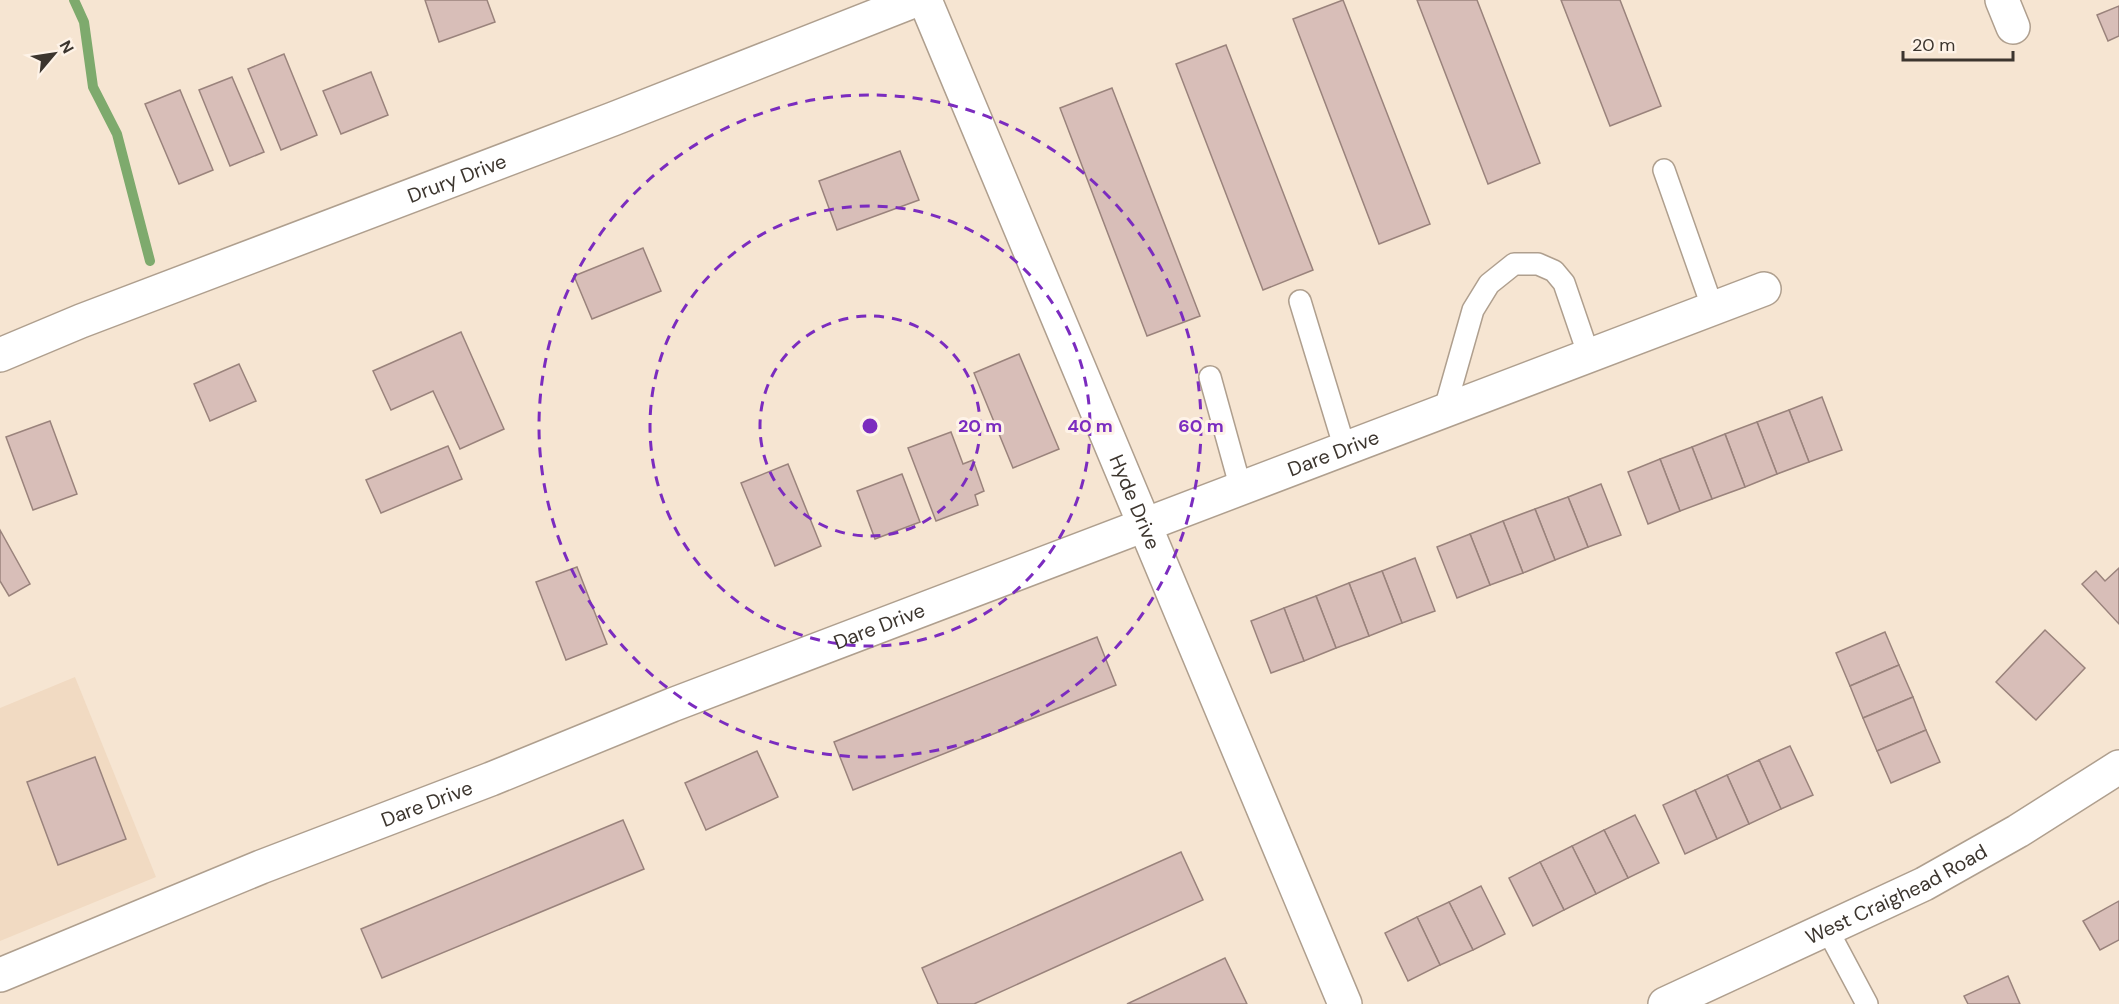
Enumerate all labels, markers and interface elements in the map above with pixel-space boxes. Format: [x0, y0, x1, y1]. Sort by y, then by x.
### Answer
north arrow [24, 24, 84, 84]
scale bar [1903, 24, 2012, 62]
text: 20 m [1912, 33, 1955, 57]
text: N [55, 37, 79, 57]
street label: Drury Drive [404, 148, 510, 209]
text: 20 m [958, 414, 1002, 438]
text: 40 m [1067, 414, 1113, 438]
text: 60 m [1178, 414, 1224, 438]
centre of rings [860, 416, 880, 436]
street label: Dare Drive [1284, 424, 1383, 482]
street label: Hyde Drive [1104, 450, 1166, 553]
street label: Dare Drive [830, 597, 929, 655]
street label: Dare Drive [377, 774, 476, 833]
street label: West Craighead Road [1801, 838, 1992, 950]

